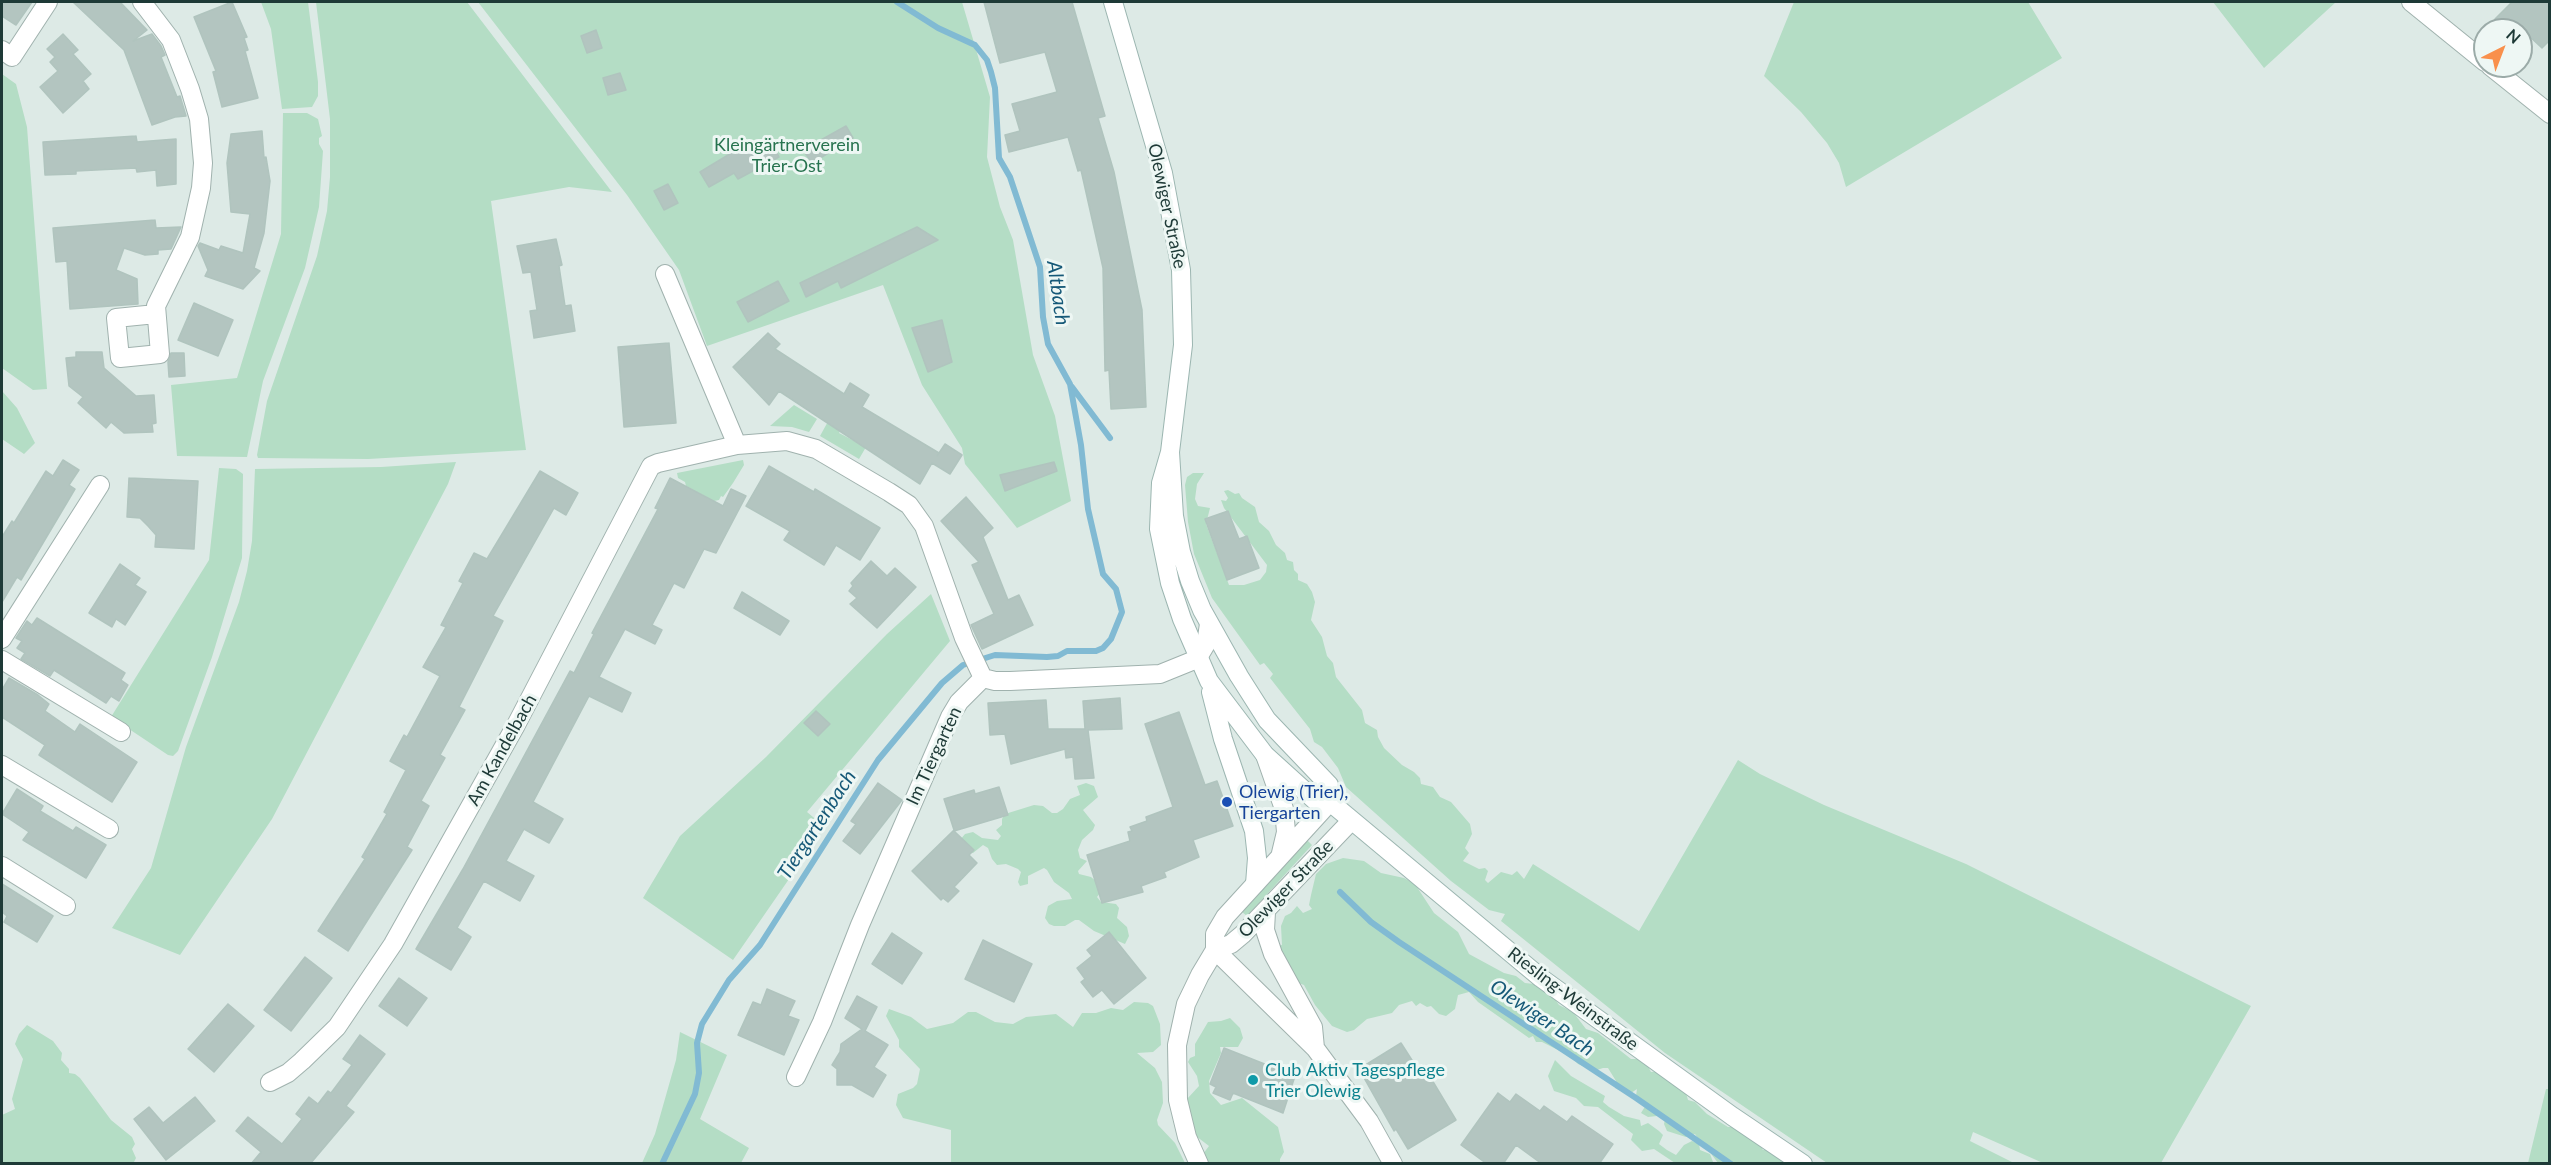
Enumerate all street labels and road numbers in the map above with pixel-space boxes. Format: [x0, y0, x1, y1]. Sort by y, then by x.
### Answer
street label: Olewiger Straße [1143, 141, 1191, 271]
street label: Am Kandelbach [463, 691, 541, 809]
street label: Im Tiergarten [902, 703, 966, 809]
street label: Olewiger Straße [1234, 836, 1338, 942]
street label: Riesling-Weinstraße [1503, 943, 1643, 1055]

